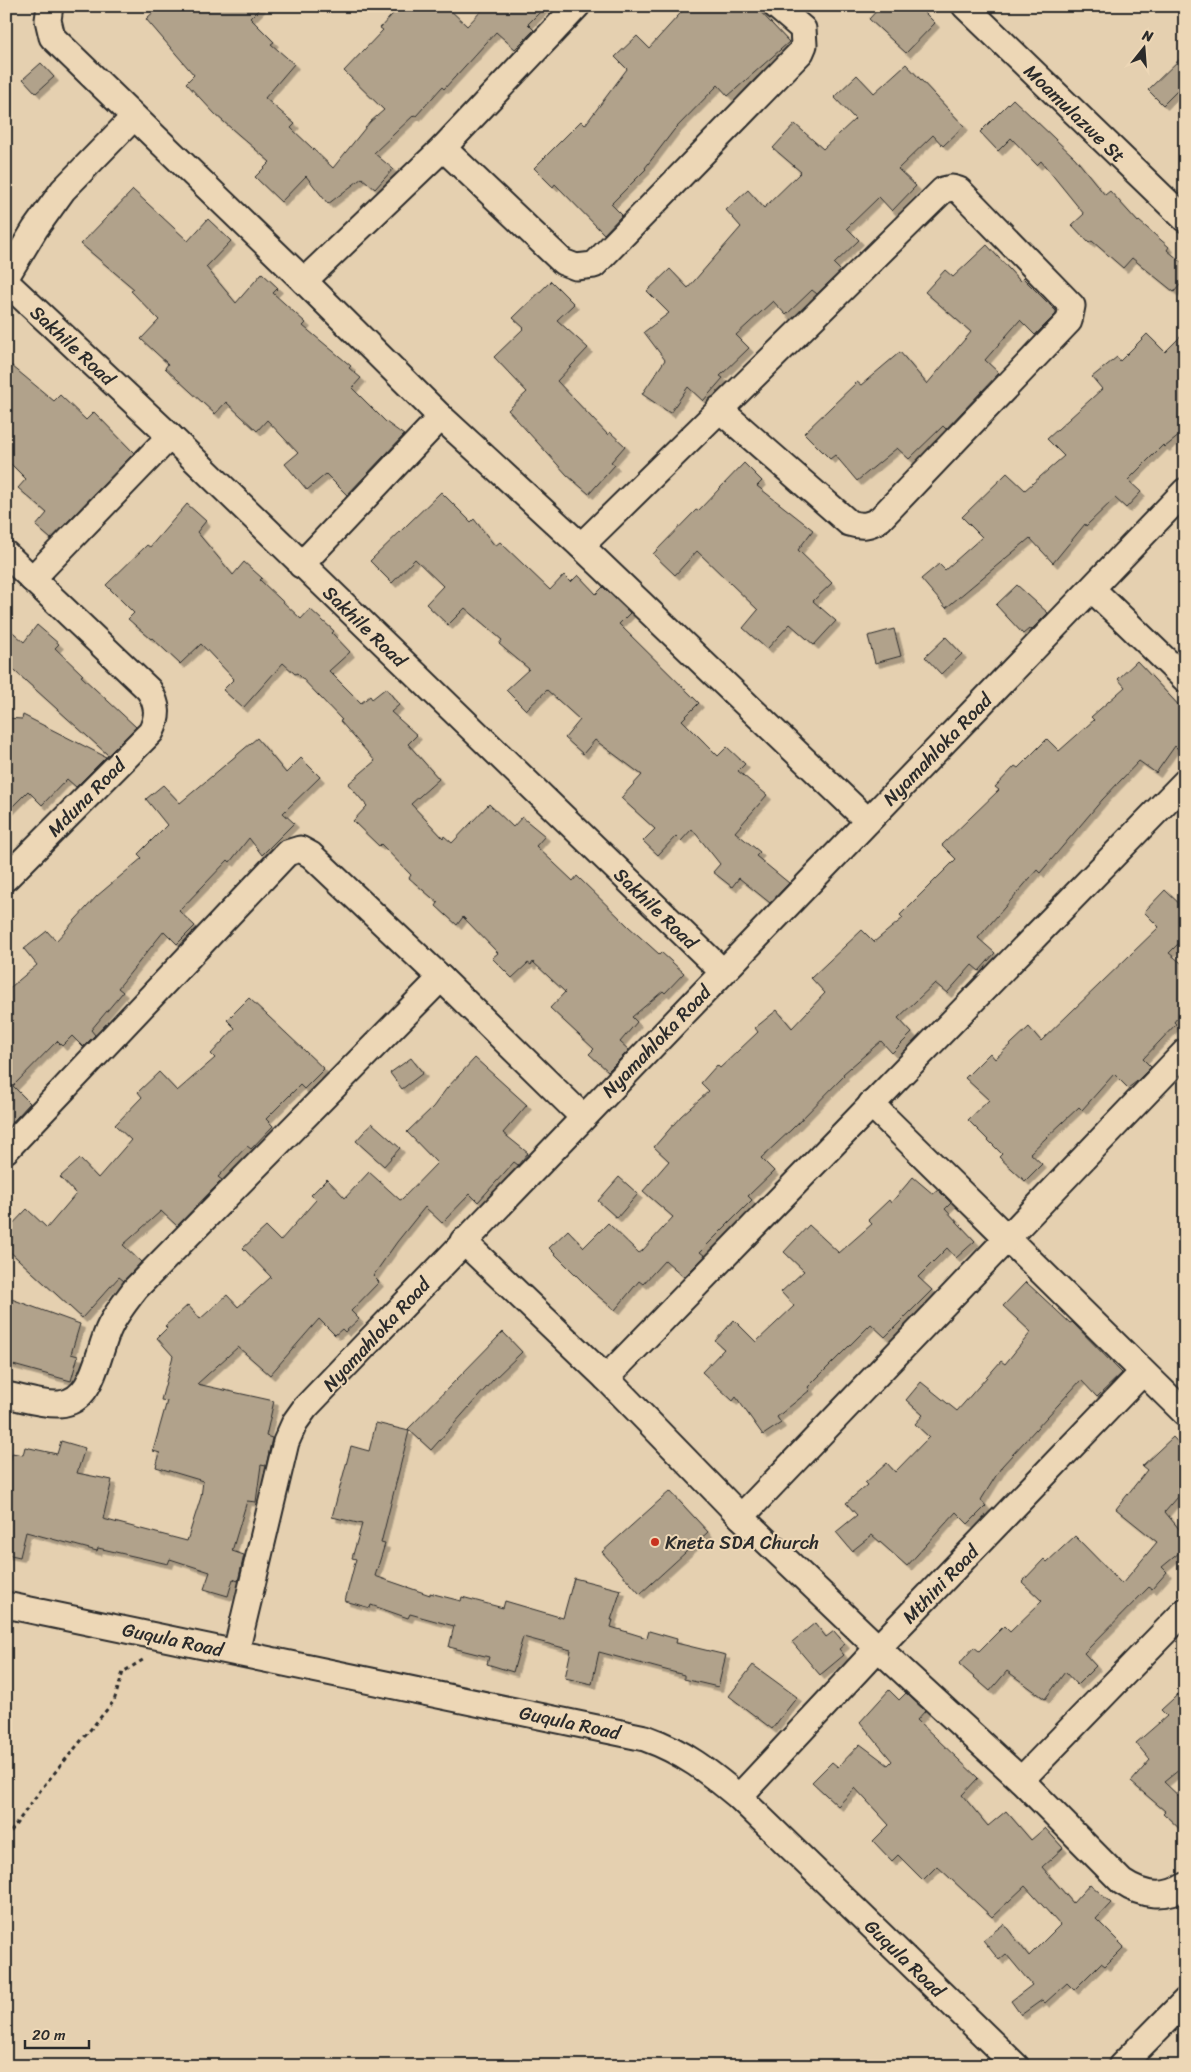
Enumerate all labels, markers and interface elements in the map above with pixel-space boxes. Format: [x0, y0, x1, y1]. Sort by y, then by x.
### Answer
north arrow [1118, 22, 1168, 72]
text: N [1138, 22, 1156, 50]
street label: Moamulazwe St [1016, 56, 1133, 171]
street label: Sakhile Road [22, 297, 124, 395]
street label: Sakhile Road [315, 577, 416, 677]
street label: Nyamahloka Road [875, 684, 1002, 814]
street label: Mduna Road [39, 749, 135, 845]
street label: Sakhile Road [606, 859, 707, 959]
street label: Nyamahloka Road [594, 976, 721, 1106]
street label: Nyamahloka Road [314, 1268, 440, 1399]
place label: Kneta SDA Church [665, 1526, 819, 1559]
street label: Mthini Road [894, 1535, 988, 1632]
marker: Kneta SDA Church [649, 1536, 661, 1548]
street label: Guqula Road [120, 1613, 228, 1667]
street label: Guqula Road [517, 1696, 625, 1750]
street label: Guqula Road [856, 1911, 954, 2007]
scale bar [25, 2017, 89, 2049]
text: 20 m [32, 2022, 66, 2048]

